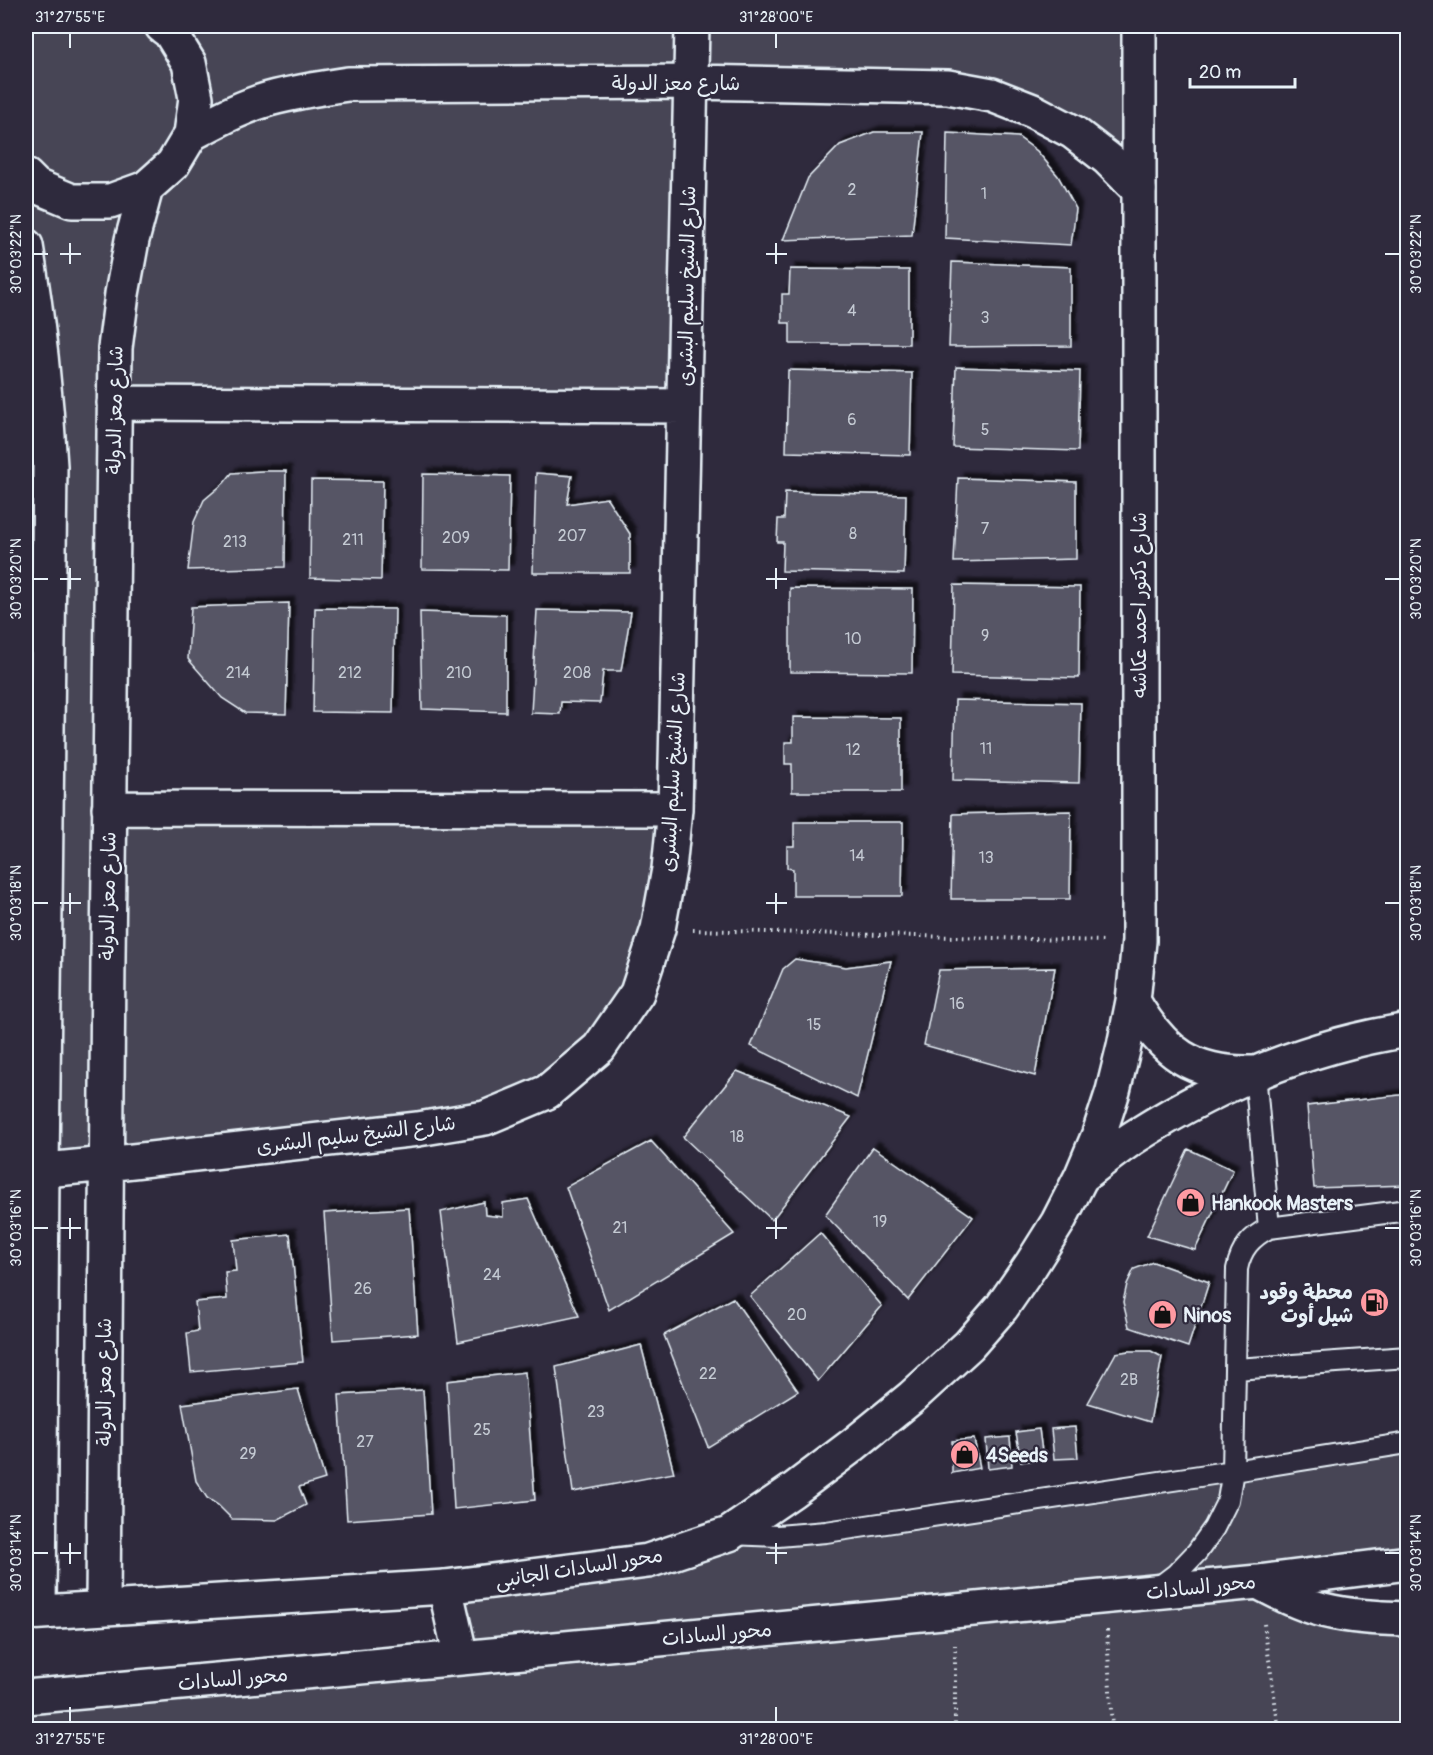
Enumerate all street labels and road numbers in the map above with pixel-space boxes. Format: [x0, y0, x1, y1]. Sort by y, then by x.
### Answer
street label: شارع معز الدولة [612, 71, 740, 97]
street label: شارع الشيخ سليم البشرى [673, 185, 703, 387]
street label: شارع معز الدولة [101, 346, 130, 475]
street label: شارع دكتور احمد عكاشه [1127, 512, 1153, 698]
street label: شارع الشيخ سليم البشرى [655, 671, 693, 873]
street label: شارع معز الدولة [94, 832, 123, 961]
street label: شارع الشيخ سليم البشرى [255, 1110, 457, 1162]
street label: شارع معز الدولة [92, 1318, 118, 1446]
street label: محور السادات الجانبى [493, 1542, 665, 1594]
street label: محور السادات [1145, 1569, 1257, 1605]
street label: محور السادات [661, 1617, 773, 1651]
street label: محور السادات [177, 1662, 289, 1696]

